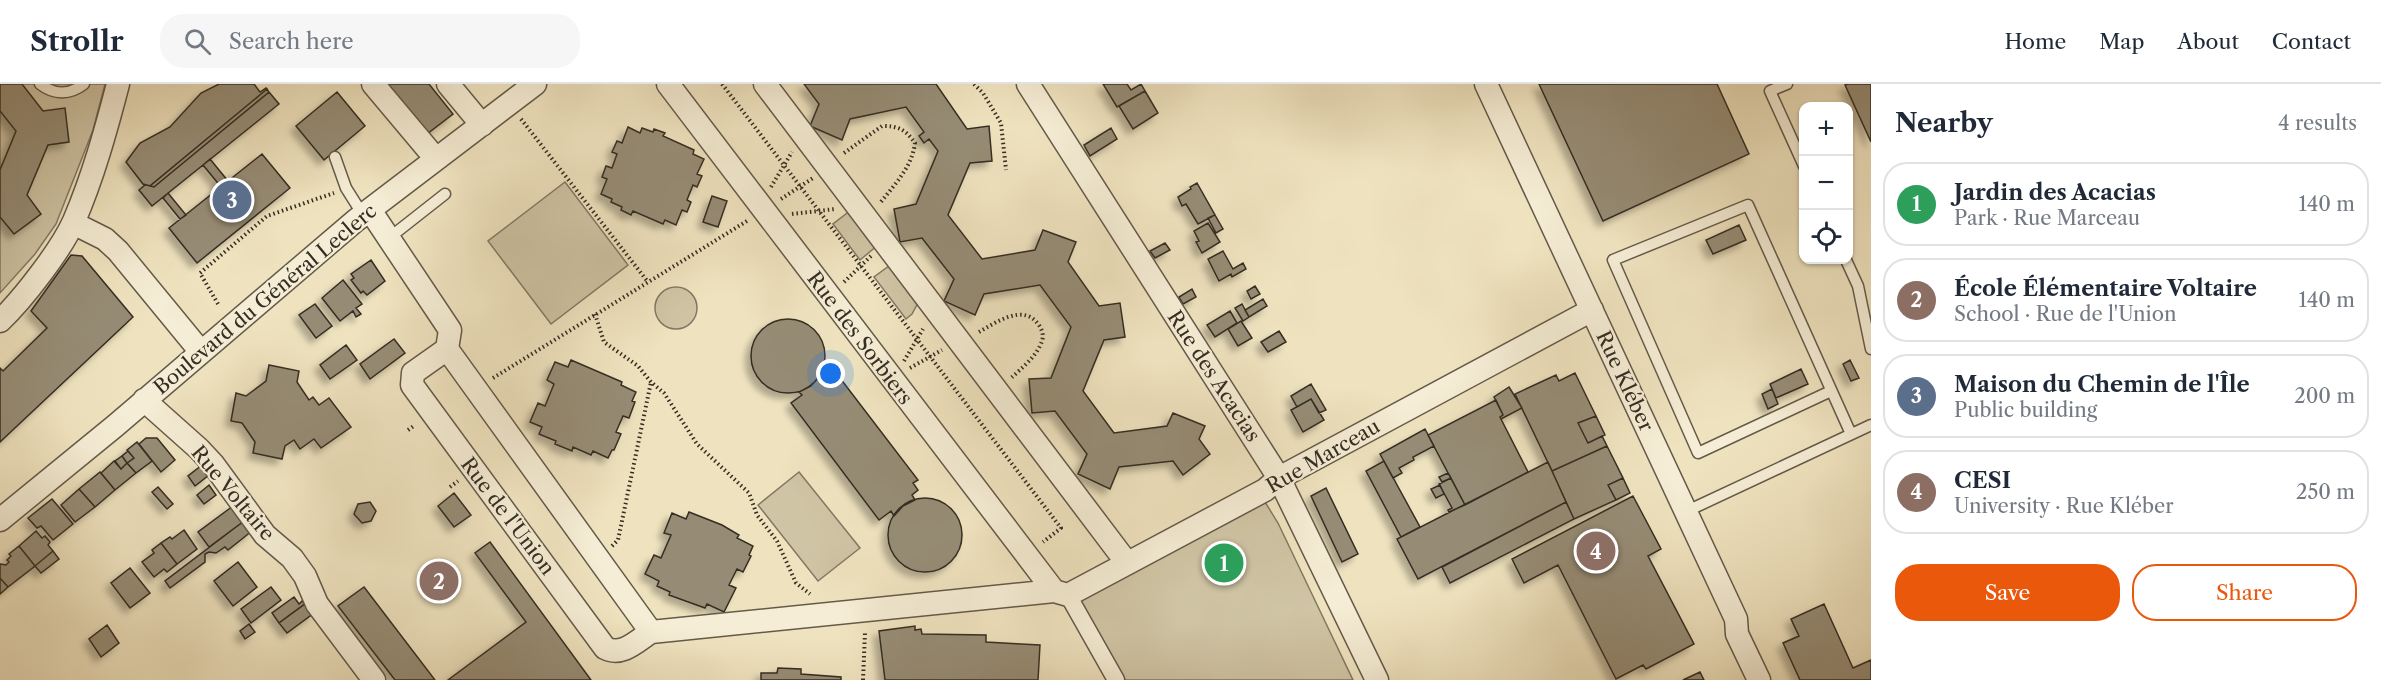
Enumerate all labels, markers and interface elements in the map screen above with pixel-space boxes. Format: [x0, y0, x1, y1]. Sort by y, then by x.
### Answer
search box [160, 14, 580, 68]
text: Strollr [30, 24, 124, 58]
icon: search [181, 25, 214, 58]
text: Search here [229, 28, 353, 55]
text: Home [2005, 29, 2066, 54]
text: Map [2099, 29, 2144, 54]
text: About [2177, 29, 2239, 54]
text: Contact [2272, 29, 2351, 54]
map controls [1799, 102, 1853, 264]
button: + [1799, 102, 1853, 156]
text: Nearby [1895, 107, 1993, 139]
text: 4 results [2278, 111, 2357, 135]
button: − [1799, 156, 1853, 210]
pin: 3 [212, 178, 252, 222]
text: Jardin des Acacias [1954, 179, 2156, 206]
text: 1 [1912, 192, 1921, 216]
text: 140 m [2298, 192, 2355, 216]
street label: Boulevard du Général Leclerc [149, 199, 381, 399]
text: Park · Rue Marceau [1954, 206, 2140, 230]
button: locate [1799, 210, 1853, 264]
street label: Rue des Sorbiers [802, 267, 918, 409]
text: École Élémentaire Voltaire [1954, 275, 2257, 302]
text: 2 [1911, 288, 1922, 312]
text: 140 m [2298, 288, 2355, 312]
text: School · Rue de l'Union [1954, 302, 2177, 326]
street label: Rue des Acacias [1163, 306, 1265, 446]
street label: Rue Kléber [1591, 327, 1659, 435]
your location [816, 359, 845, 388]
text: Maison du Chemin de l'Île [1954, 371, 2250, 398]
text: 3 [1911, 384, 1922, 408]
text: 200 m [2294, 384, 2355, 408]
text: Public building [1954, 398, 2097, 422]
street label: Rue Marceau [1262, 414, 1384, 498]
street label: Rue Voltaire [186, 441, 280, 545]
street label: Rue de l'Union [456, 453, 560, 580]
text: CESI [1954, 467, 2011, 494]
text: 4 [1911, 480, 1922, 504]
text: 250 m [2296, 480, 2355, 504]
text: University · Rue Kléber [1954, 494, 2174, 518]
pin: 4 [1576, 528, 1616, 574]
pin: 1 [1204, 540, 1244, 586]
pin: 2 [420, 558, 458, 604]
button: Save [1895, 564, 2120, 621]
button: Share [2132, 564, 2357, 621]

